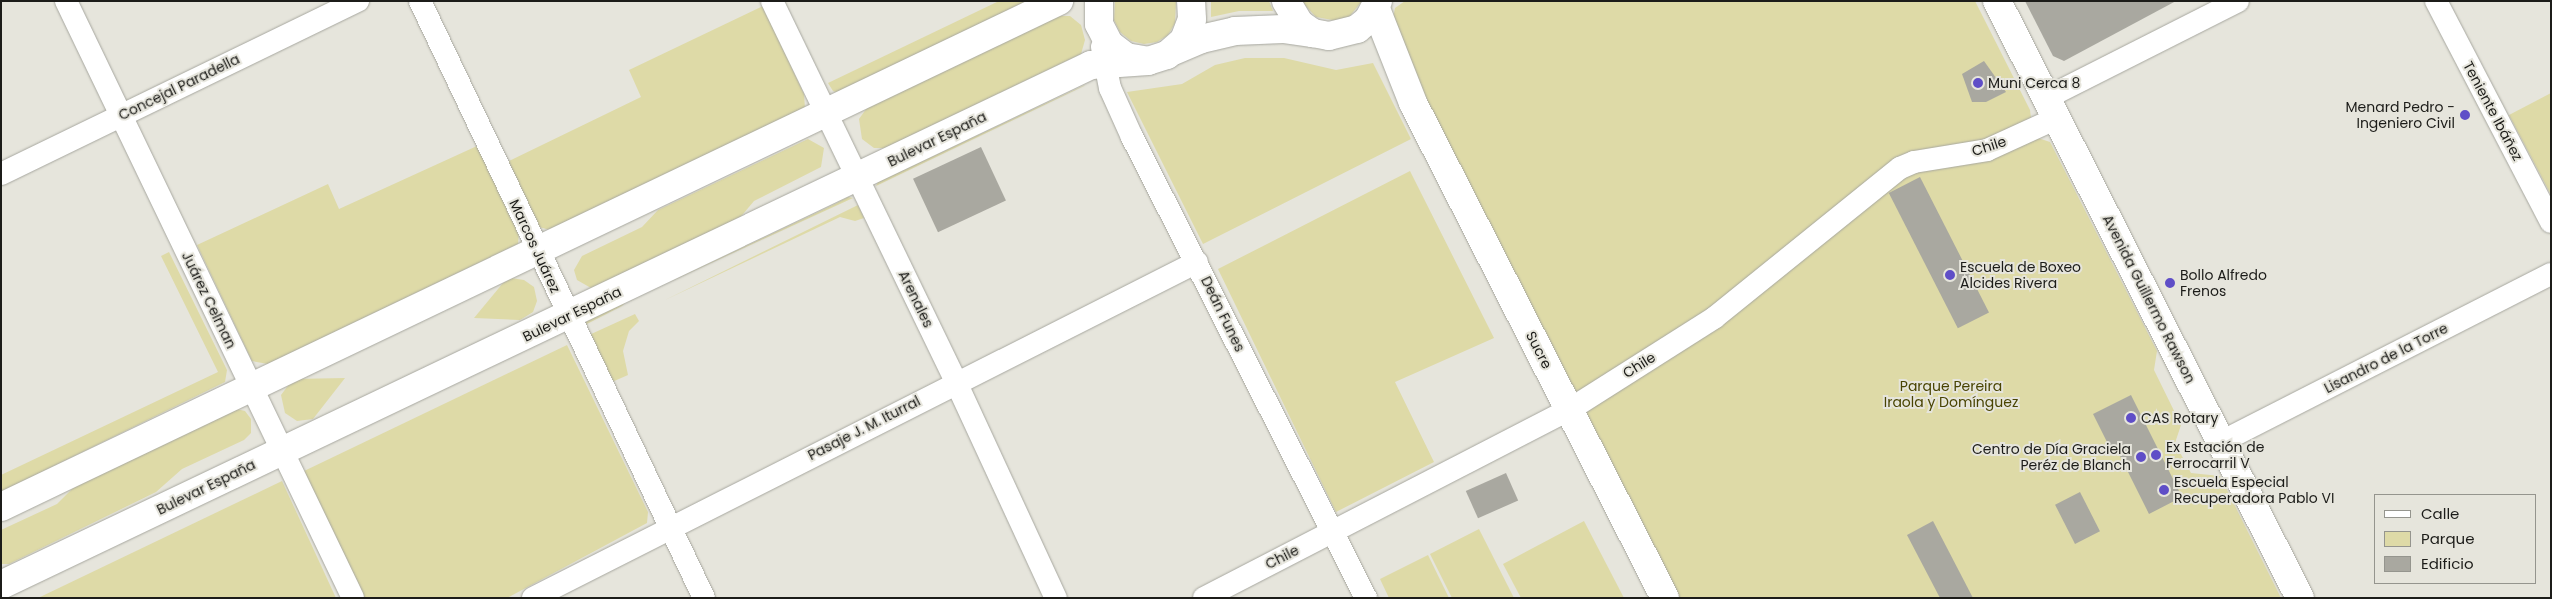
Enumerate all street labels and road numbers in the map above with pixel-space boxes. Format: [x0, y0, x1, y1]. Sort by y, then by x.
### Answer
street label: Concejal Paradella [116, 50, 242, 124]
street label: Teniente Ibáñez [2460, 58, 2526, 164]
street label: Bulevar España [885, 108, 989, 170]
street label: Chile [1970, 133, 2008, 159]
street label: Marcos Juárez [506, 197, 564, 295]
street label: Avenida Guillermo Rawson [2099, 212, 2199, 386]
street label: Juárez Celman [178, 249, 240, 351]
street label: Arenales [895, 268, 937, 330]
street label: Deán Funes [1198, 274, 1248, 354]
street label: Bulevar España [520, 283, 624, 345]
street label: Lisandro de la Torre [2321, 319, 2451, 397]
street label: Sucre [1523, 329, 1555, 371]
street label: Chile [1620, 349, 1658, 381]
street label: Pasaje J. M. Iturral [805, 392, 923, 464]
street label: Bulevar España [154, 456, 258, 518]
street label: Chile [1262, 541, 1302, 573]

